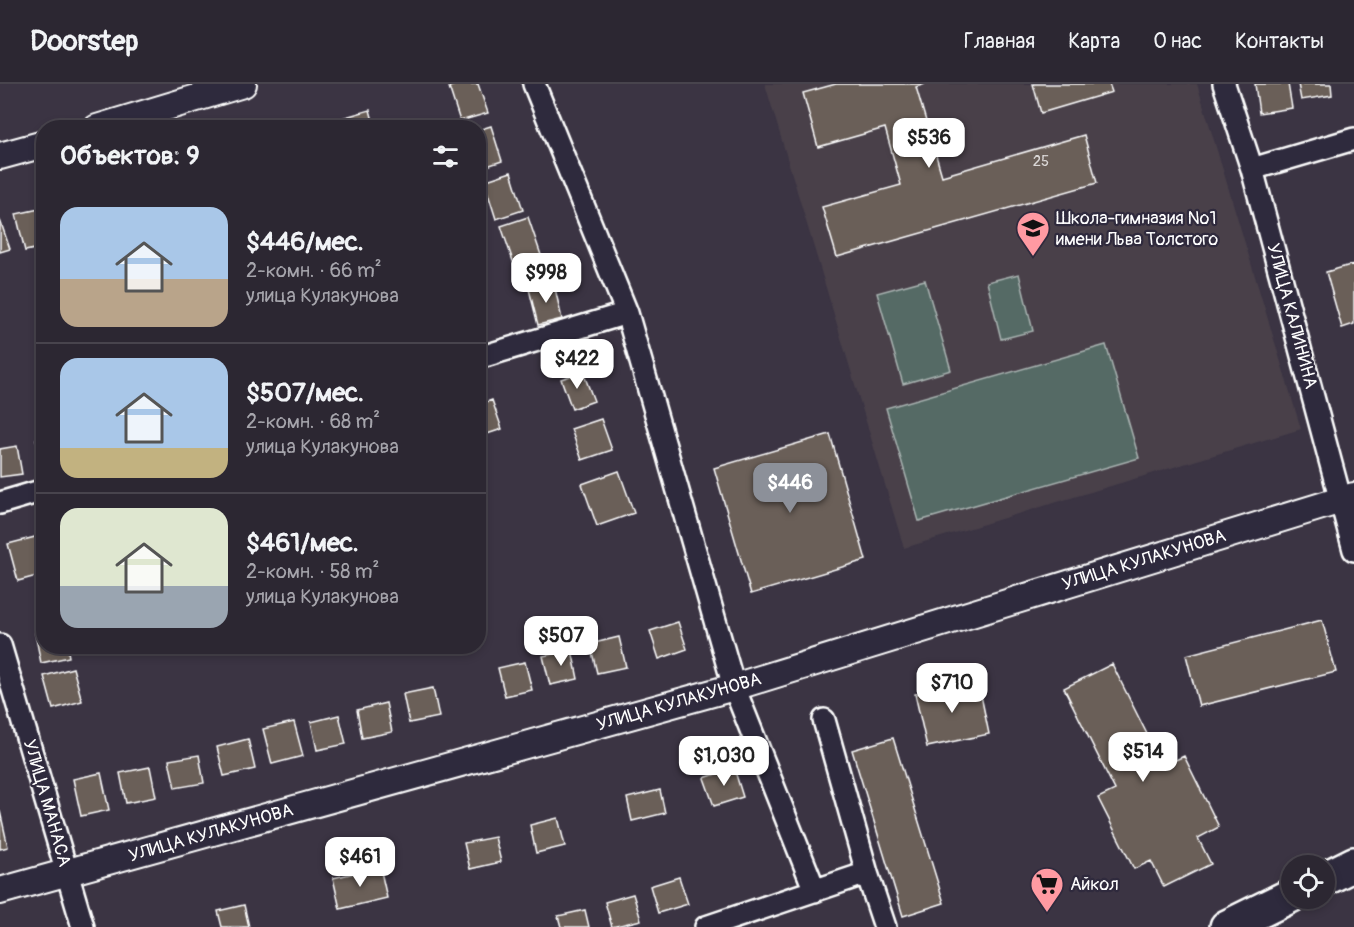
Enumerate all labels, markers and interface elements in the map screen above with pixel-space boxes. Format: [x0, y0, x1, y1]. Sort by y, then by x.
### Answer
text: Doorstep [30, 24, 138, 59]
text: Главная [964, 28, 1035, 55]
text: Карта [1068, 28, 1120, 55]
text: О нас [1153, 28, 1202, 55]
text: Контакты [1235, 28, 1324, 55]
pin: $536 [893, 118, 965, 169]
text: $536 [907, 125, 951, 150]
text: Объектов: 9 [60, 140, 200, 172]
icon: filters [429, 140, 462, 173]
house number: 25 [1033, 152, 1049, 171]
place label: Школа-гимназия №1 имени Льва Толстого [1056, 207, 1219, 251]
school or university icon: Школа-гимназия №1 имени Льва Толстого [1015, 210, 1051, 257]
text: $446/мес. [246, 226, 364, 258]
icon: home [108, 231, 180, 303]
street label: УЛИЦА КАЛИНИНА [1262, 241, 1323, 392]
pin: $998 [510, 253, 582, 304]
text: 2-комн. · 66 m² [246, 258, 382, 283]
text: $998 [525, 260, 567, 285]
text: улица Кулакунова [246, 283, 399, 308]
pin: $422 [541, 339, 613, 390]
text: $422 [555, 346, 599, 371]
text: $507/мес. [246, 377, 364, 409]
icon: home [108, 382, 180, 454]
text: 2-комн. · 68 m² [246, 409, 380, 434]
text: улица Кулакунова [246, 434, 399, 459]
pin: $446 [754, 463, 826, 514]
text: $446 [767, 470, 813, 495]
street label: УЛИЦА КУЛАКУНОВА [1059, 524, 1229, 596]
text: $461/мес. [246, 527, 359, 559]
icon: home [108, 532, 180, 604]
text: 2-комн. · 58 m² [246, 559, 379, 584]
text: улица Кулакунова [246, 584, 399, 609]
pin: $507 [525, 616, 597, 667]
text: $507 [538, 623, 584, 648]
pin: $710 [916, 663, 988, 714]
street label: УЛИЦА КУЛАКУНОВА [594, 667, 764, 737]
text: $710 [931, 670, 973, 695]
pin: $514 [1107, 732, 1179, 783]
pin: $1,030 [675, 736, 773, 787]
street label: УЛИЦА МАНАСА [18, 737, 76, 870]
text: $514 [1122, 739, 1164, 764]
text: $1,030 [693, 743, 755, 768]
street label: УЛИЦА КУЛАКУНОВА [126, 798, 296, 868]
pin: $461 [324, 837, 396, 888]
text: $461 [339, 844, 381, 869]
map controls [1281, 855, 1335, 909]
button: locate [1281, 855, 1335, 909]
supermarket icon: Айкол [1029, 866, 1065, 913]
place label: Айкол [1070, 873, 1119, 896]

